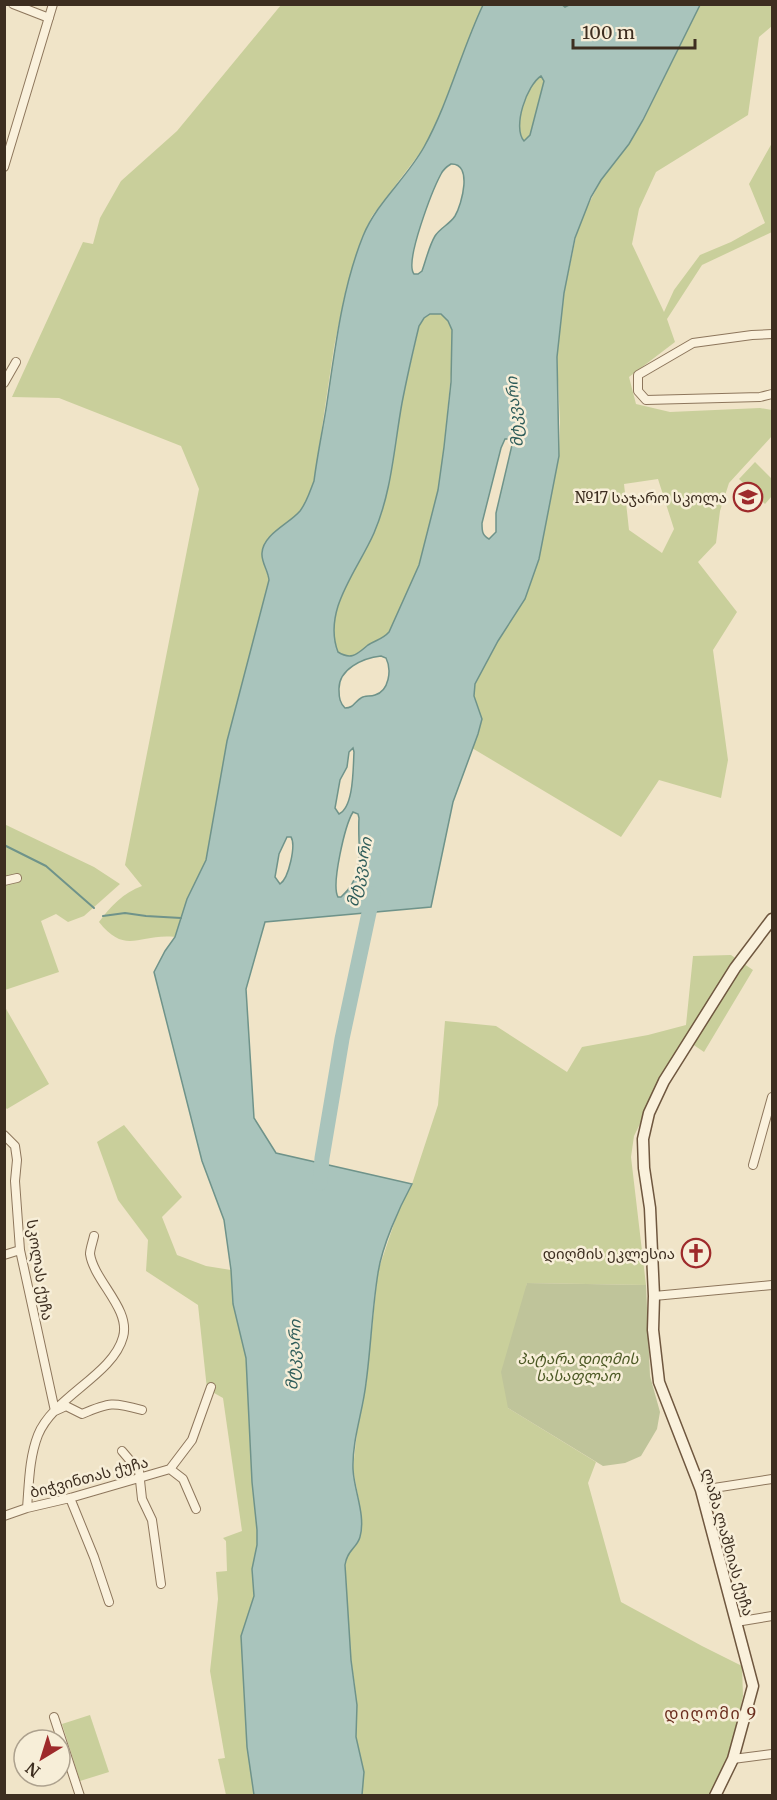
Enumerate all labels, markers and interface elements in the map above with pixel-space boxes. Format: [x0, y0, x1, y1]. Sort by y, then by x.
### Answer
scale bar [573, 12, 694, 50]
text: 100 m [582, 21, 635, 44]
water label: მტკვარი [501, 375, 527, 448]
school or university icon: №17 საჯარო სკოლა [732, 481, 764, 513]
place label: №17 საჯარო სკოლა [575, 488, 727, 507]
water label: მტკვარი [342, 835, 376, 909]
street label: სკოლას ქუჩა [23, 1218, 57, 1322]
church icon: დიღმის ეკლესია [680, 1237, 712, 1269]
place label: დიღმის ეკლესია [543, 1244, 675, 1263]
water label: მტკვარი [281, 1318, 305, 1391]
park label: პატარა დიღმის სასაფლაო [518, 1349, 639, 1385]
street label: ბიჭვინთას ქუჩა [28, 1452, 150, 1502]
street label: ლაშა ლაშხიას ქუჩა [698, 1466, 758, 1618]
district label: დიღომი 9 [664, 1703, 758, 1724]
north arrow [12, 1728, 72, 1788]
text: N [21, 1758, 44, 1782]

